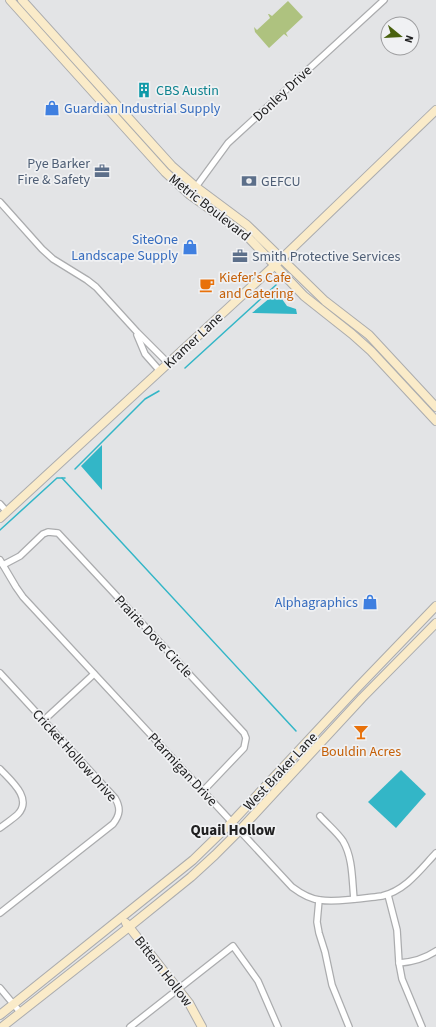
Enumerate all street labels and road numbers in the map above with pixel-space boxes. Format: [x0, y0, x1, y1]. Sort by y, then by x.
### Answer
street label: Donley Drive [249, 61, 317, 126]
street label: Metric Boulevard [164, 169, 255, 246]
street label: Kramer Lane [160, 308, 228, 373]
street label: Prairie Dove Circle [110, 591, 197, 682]
street label: Cricket Hollow Drive [27, 705, 121, 806]
street label: Ptarmigan Drive [143, 728, 222, 811]
street label: West Braker Lane [239, 728, 322, 815]
street label: Bittern Hollow [129, 932, 197, 1011]

